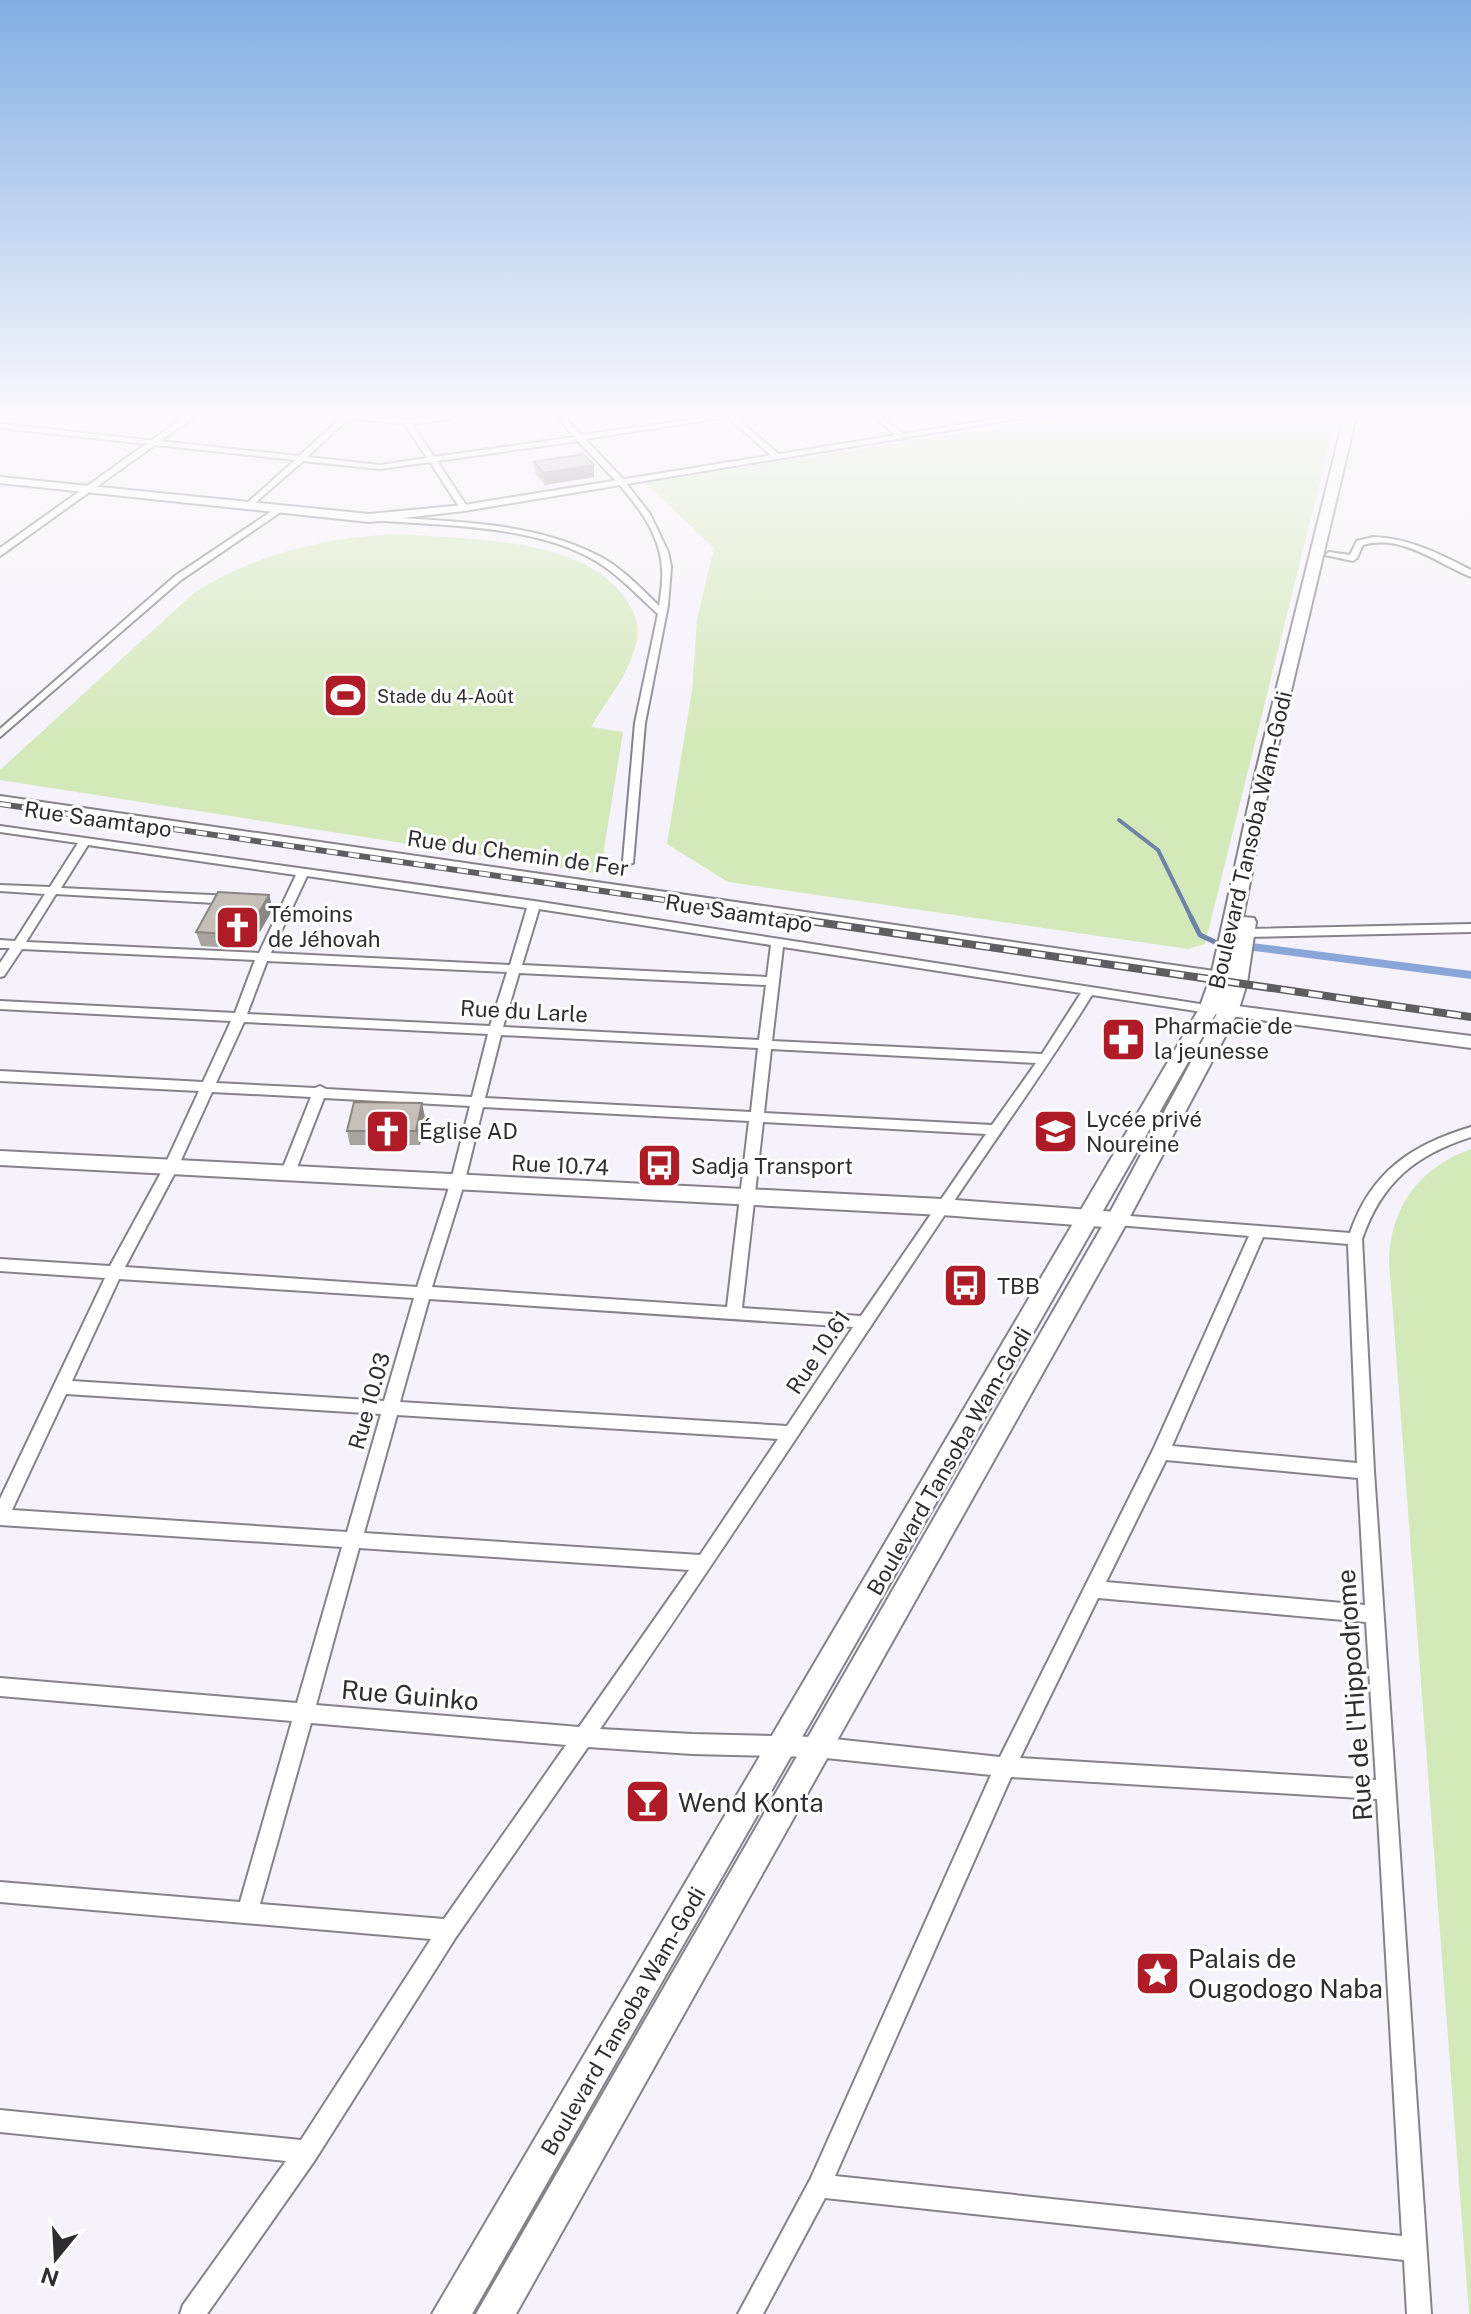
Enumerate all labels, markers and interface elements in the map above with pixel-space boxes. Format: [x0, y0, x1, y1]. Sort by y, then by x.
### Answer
sports icon: Stade du 4-Août [322, 672, 370, 720]
place label: Stade du 4-Août [377, 686, 514, 707]
street label: Boulevard Tansoba Wam-Godi [1203, 688, 1297, 992]
street label: Rue Saamtapo [22, 796, 174, 842]
street label: Rue du Chemin de Fer [406, 825, 630, 881]
street label: Rue Saamtapo [663, 889, 815, 937]
place label: Témoins de Jéhovah [268, 901, 380, 952]
church icon: Témoins de Jéhovah [213, 903, 261, 951]
street label: Rue du Larle [460, 995, 588, 1027]
place label: Pharmacie de la jeunesse [1154, 1013, 1293, 1064]
pharmacy icon: Pharmacie de la jeunesse [1099, 1015, 1147, 1063]
place label: Lycée privé Noureine [1086, 1106, 1202, 1157]
church icon: Église AD [364, 1107, 412, 1155]
school or university icon: Lycée privé Noureine [1031, 1108, 1079, 1156]
place label: Église AD [419, 1118, 518, 1144]
bus stop icon: Sadja Transport [636, 1142, 684, 1190]
street label: Rue 10.74 [510, 1149, 610, 1181]
place label: Sadja Transport [691, 1153, 853, 1179]
bus stop icon: TBB [942, 1262, 990, 1310]
place label: TBB [997, 1273, 1040, 1299]
street label: Rue 10.61 [781, 1305, 855, 1399]
street label: Boulevard Tansoba Wam-Godi [861, 1322, 1037, 1600]
street label: Rue 10.03 [343, 1350, 395, 1452]
street label: Rue de l'Hippodrome [1330, 1568, 1378, 1822]
street label: Rue Guinko [340, 1674, 480, 1716]
bar icon: Wend Konta [623, 1778, 671, 1826]
place label: Wend Konta [678, 1787, 824, 1818]
street label: Boulevard Tansoba Wam-Godi [535, 1882, 711, 2160]
place label: Palais de Ougodogo Naba [1188, 1943, 1383, 2004]
place icon: Palais de Ougodogo Naba [1133, 1949, 1181, 1997]
north arrow [16, 2218, 96, 2298]
text: N [38, 2262, 62, 2292]

